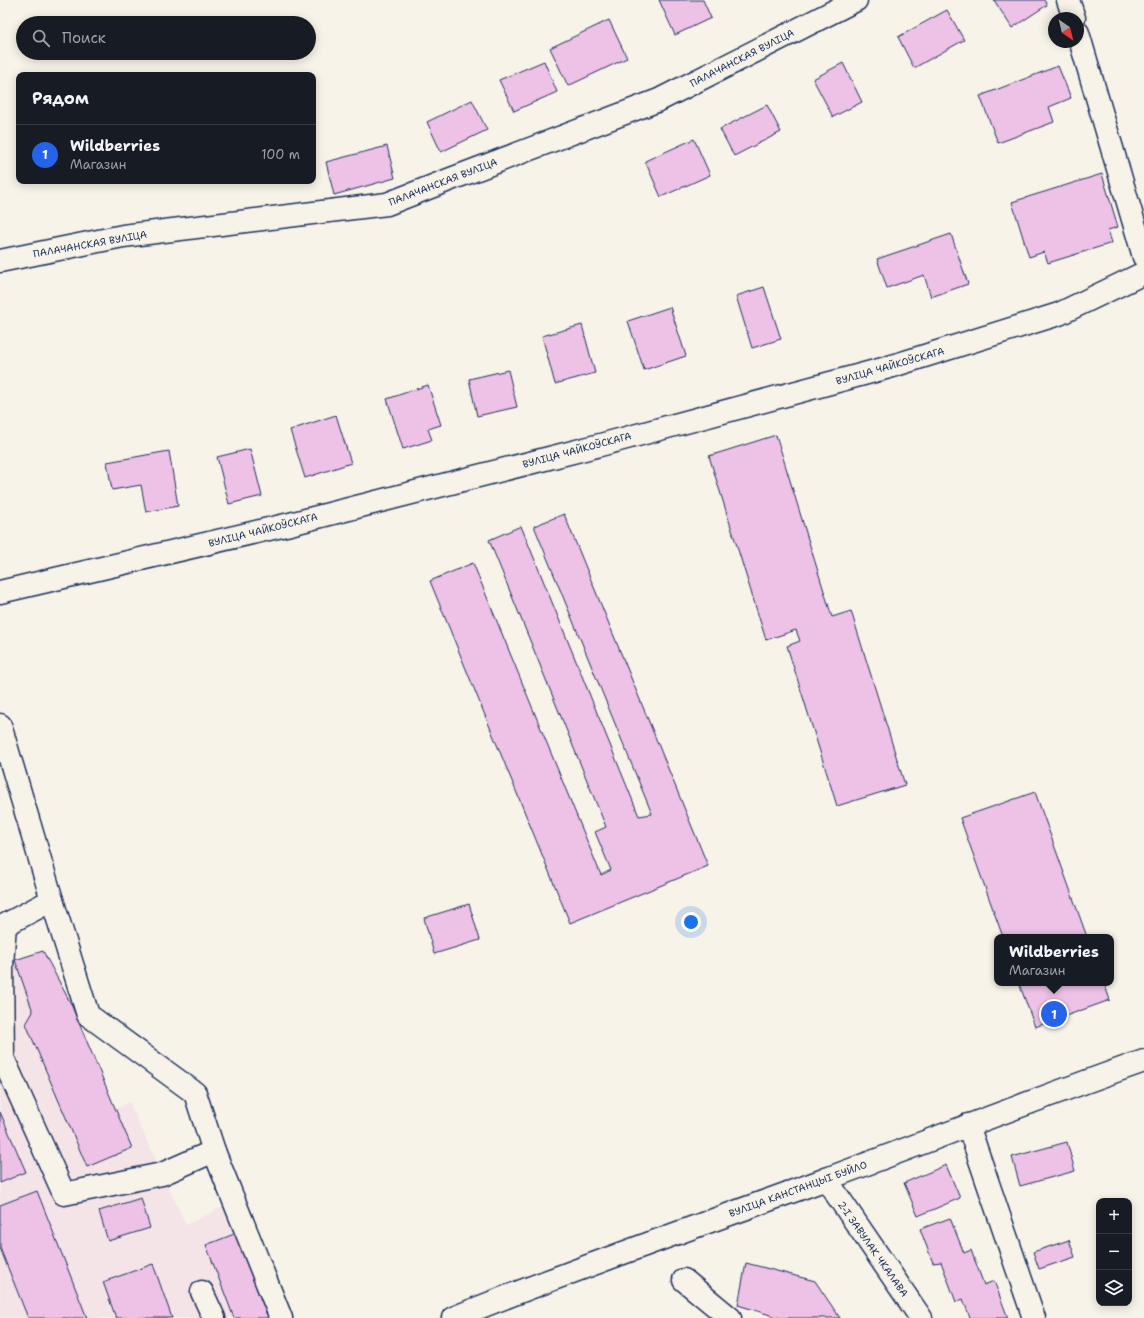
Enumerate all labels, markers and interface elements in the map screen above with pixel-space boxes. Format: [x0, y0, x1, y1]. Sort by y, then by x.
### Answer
north arrow [1048, 12, 1084, 48]
search box [16, 16, 316, 60]
street label: ПАЛАЧАНСКАЯ ВУЛІЦА [688, 26, 796, 90]
icon: search [30, 27, 52, 49]
text: Поиск [62, 28, 106, 48]
text: Рядом [32, 87, 89, 109]
text: Wildberries [70, 136, 160, 156]
text: 1 [42, 146, 48, 163]
text: 100 m [261, 146, 300, 163]
street label: ПАЛАЧАНСКАЯ ВУЛІЦА [387, 155, 499, 209]
text: Магазин [70, 156, 126, 173]
street label: ПАЛАЧАНСКАЯ ВУЛІЦА [32, 228, 148, 260]
street label: ВУЛІЦА ЧАЙКОЎСКАГА [834, 344, 946, 388]
street label: ВУЛІЦА ЧАЙКОЎСКАГА [521, 429, 633, 471]
street label: ВУЛІЦА ЧАЙКОЎСКАГА [207, 510, 319, 550]
your location [681, 912, 701, 932]
popup [994, 934, 1114, 986]
text: Wildberries [1009, 942, 1099, 962]
text: Магазин [1009, 962, 1065, 979]
pin: 1 [1041, 999, 1067, 1029]
street label: ВУЛІЦА КАНСТАНЦЫІ БУЙЛО [727, 1158, 869, 1220]
map controls [1096, 1198, 1132, 1306]
button: + [1096, 1198, 1132, 1234]
street label: 2-І ЗАВУЛАК ЧКАЛАВА [835, 1199, 911, 1299]
button: − [1096, 1234, 1132, 1270]
button: layers [1096, 1270, 1132, 1306]

